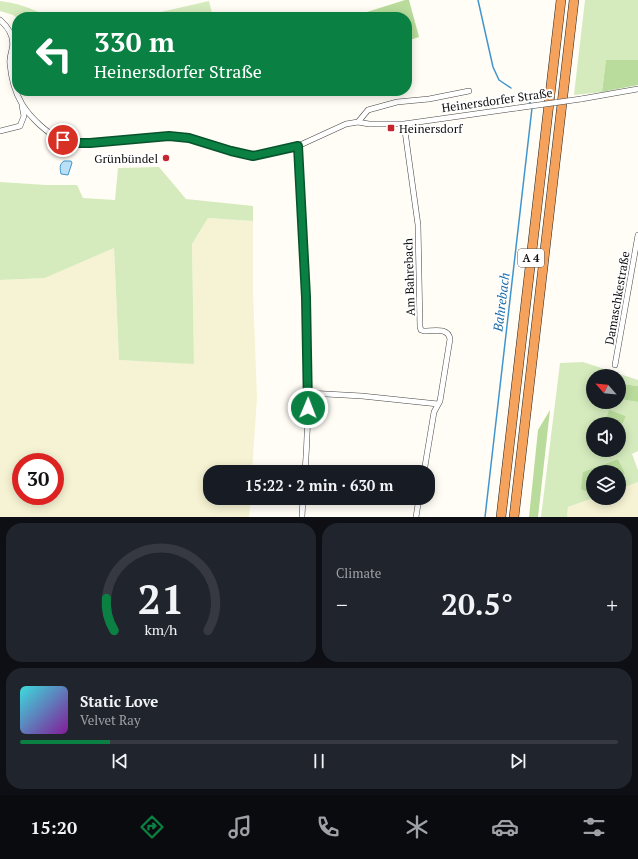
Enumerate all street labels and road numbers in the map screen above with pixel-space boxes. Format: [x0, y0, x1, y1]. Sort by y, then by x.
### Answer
street label: Heinersdorfer Straße [441, 85, 553, 115]
street label: Am Bahrebach [400, 238, 418, 316]
road number: A 4 [518, 249, 544, 267]
street label: Damaschkestraße [601, 250, 633, 346]

